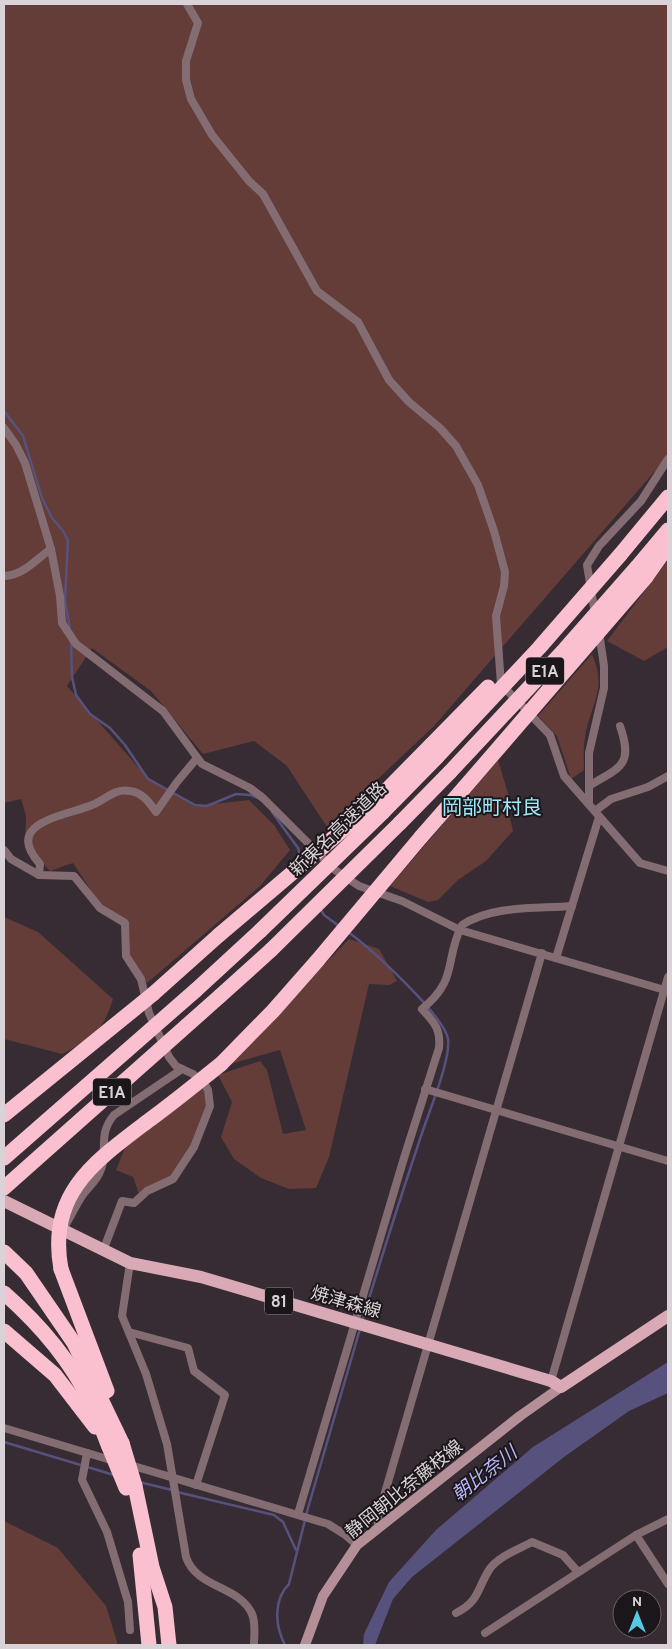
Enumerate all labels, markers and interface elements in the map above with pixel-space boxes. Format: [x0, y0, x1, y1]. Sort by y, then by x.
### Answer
road number: E1A [526, 658, 564, 684]
street label: 新東名高速道路 [286, 778, 392, 882]
district label: 岡部町村良 [442, 796, 542, 822]
road number: E1A [93, 1078, 131, 1106]
street label: 焼津森線 [308, 1282, 383, 1324]
road number: 81 [265, 1288, 293, 1314]
street label: 静岡朝比奈藤枝線 [342, 1436, 468, 1544]
water label: 朝比奈川 [448, 1440, 524, 1507]
north arrow [612, 1589, 662, 1639]
text: N [632, 1594, 642, 1611]

